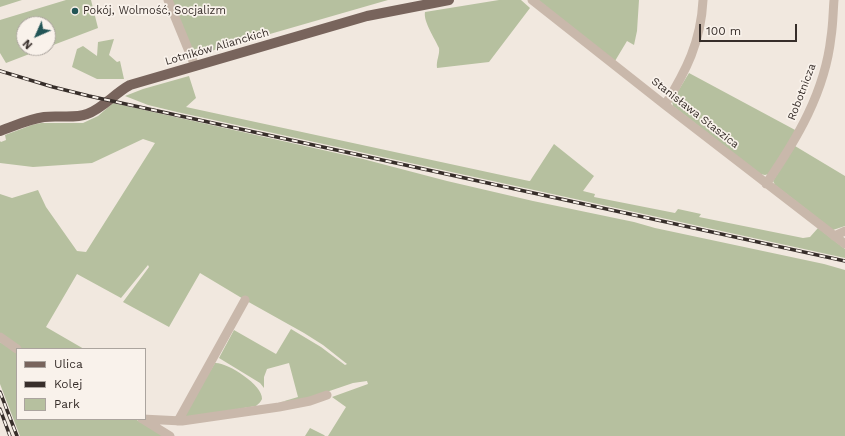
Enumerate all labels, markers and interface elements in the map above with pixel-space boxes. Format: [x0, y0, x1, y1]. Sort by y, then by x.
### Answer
place label: Pokój, Wolmość, Socjalizm [83, 4, 226, 18]
marker: Pokój, Wolmość, Socjalizm [70, 6, 80, 16]
north arrow [16, 16, 56, 56]
scale bar [701, 16, 799, 42]
text: 100 m [706, 24, 741, 38]
street label: Lotników Alianckich [163, 26, 271, 68]
text: N [20, 37, 35, 52]
street label: Robotnicza [785, 62, 819, 122]
street label: Stanisława Staszica [649, 75, 741, 151]
legend [16, 348, 146, 420]
text: Ulica [54, 357, 83, 371]
text: Kolej [54, 377, 82, 391]
text: Park [54, 397, 80, 411]

